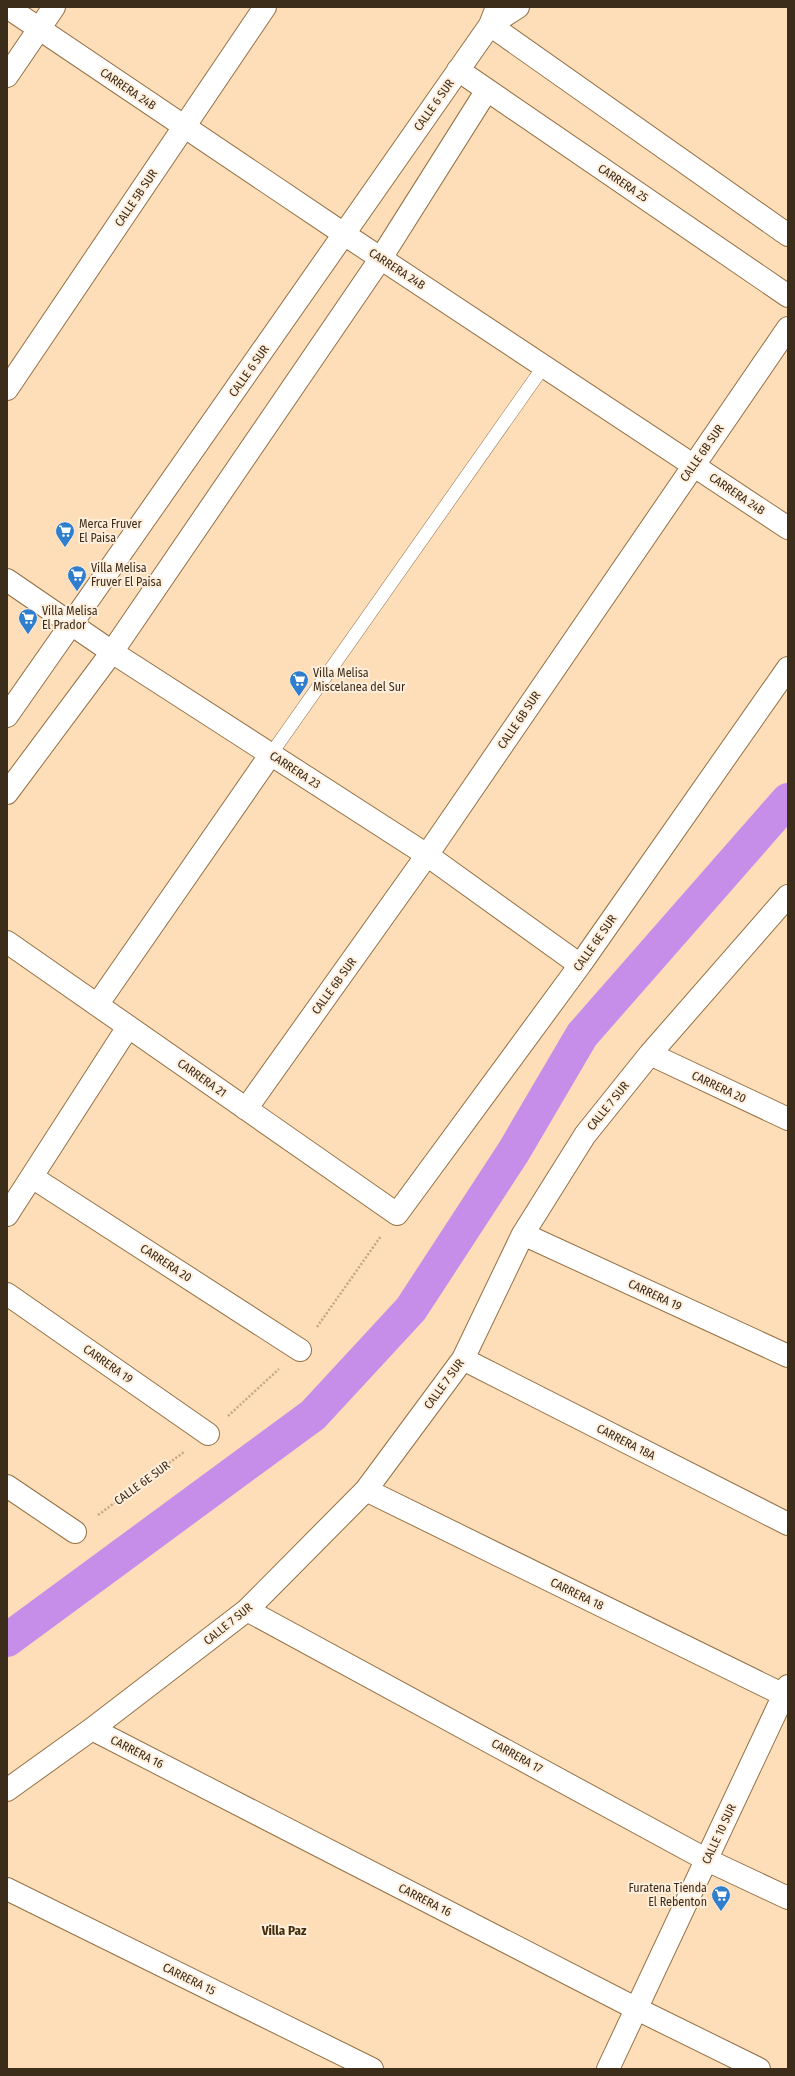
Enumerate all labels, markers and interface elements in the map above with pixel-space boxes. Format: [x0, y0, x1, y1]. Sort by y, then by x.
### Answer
street label: CARRERA 24B [97, 65, 159, 113]
street label: CALLE 6 SUR [411, 76, 457, 134]
street label: CARRERA 25 [595, 161, 651, 205]
street label: CALLE 5B SUR [112, 166, 160, 229]
street label: CARRERA 24B [366, 246, 428, 293]
street label: CALLE 6 SUR [226, 342, 272, 400]
street label: CALLE 6B SUR [677, 421, 727, 484]
street label: CARRERA 24B [706, 470, 768, 518]
place label: Merca Fruver El Paisa [79, 517, 143, 545]
supermarket icon: Merca Fruver El Paisa [54, 520, 76, 548]
place label: Villa Melisa Fruver El Paisa [91, 561, 162, 589]
supermarket icon: Villa Melisa Fruver El Paisa [66, 564, 88, 592]
place label: Villa Melisa El Prador [42, 604, 98, 632]
supermarket icon: Villa Melisa El Prador [17, 607, 39, 635]
place label: Villa Melisa Miscelanea del Sur [313, 666, 406, 694]
supermarket icon: Villa Melisa Miscelanea del Sur [288, 669, 310, 697]
street label: CALLE 6B SUR [495, 688, 544, 751]
street label: CARRERA 23 [267, 748, 323, 792]
street label: CALLE 6E SUR [570, 912, 620, 974]
street label: CALLE 6B SUR [309, 955, 359, 1017]
street label: CARRERA 21 [175, 1056, 229, 1100]
street label: CARRERA 20 [690, 1068, 748, 1106]
street label: CALLE 7 SUR [584, 1078, 632, 1133]
street label: CARRERA 20 [138, 1241, 194, 1285]
street label: CARRERA 19 [626, 1277, 684, 1314]
street label: CARRERA 19 [81, 1342, 136, 1386]
street label: CALLE 7 SUR [421, 1356, 467, 1412]
street label: CARRERA 18A [594, 1421, 658, 1463]
street label: CALLE 6E SUR [111, 1458, 173, 1508]
street label: CARRERA 18 [548, 1575, 606, 1613]
street label: CALLE 7 SUR [201, 1600, 256, 1648]
street label: CARRERA 16 [108, 1733, 166, 1771]
street label: CARRERA 17 [489, 1736, 545, 1776]
street label: CALLE 10 SUR [699, 1801, 739, 1866]
street label: CARRERA 16 [396, 1881, 454, 1919]
place label: Furatena Tienda El Rebenton [628, 1881, 707, 1909]
supermarket icon: Furatena Tienda El Rebenton [710, 1884, 732, 1912]
district label: Villa Paz [261, 1923, 307, 1938]
street label: CARRERA 15 [160, 1960, 218, 1998]

